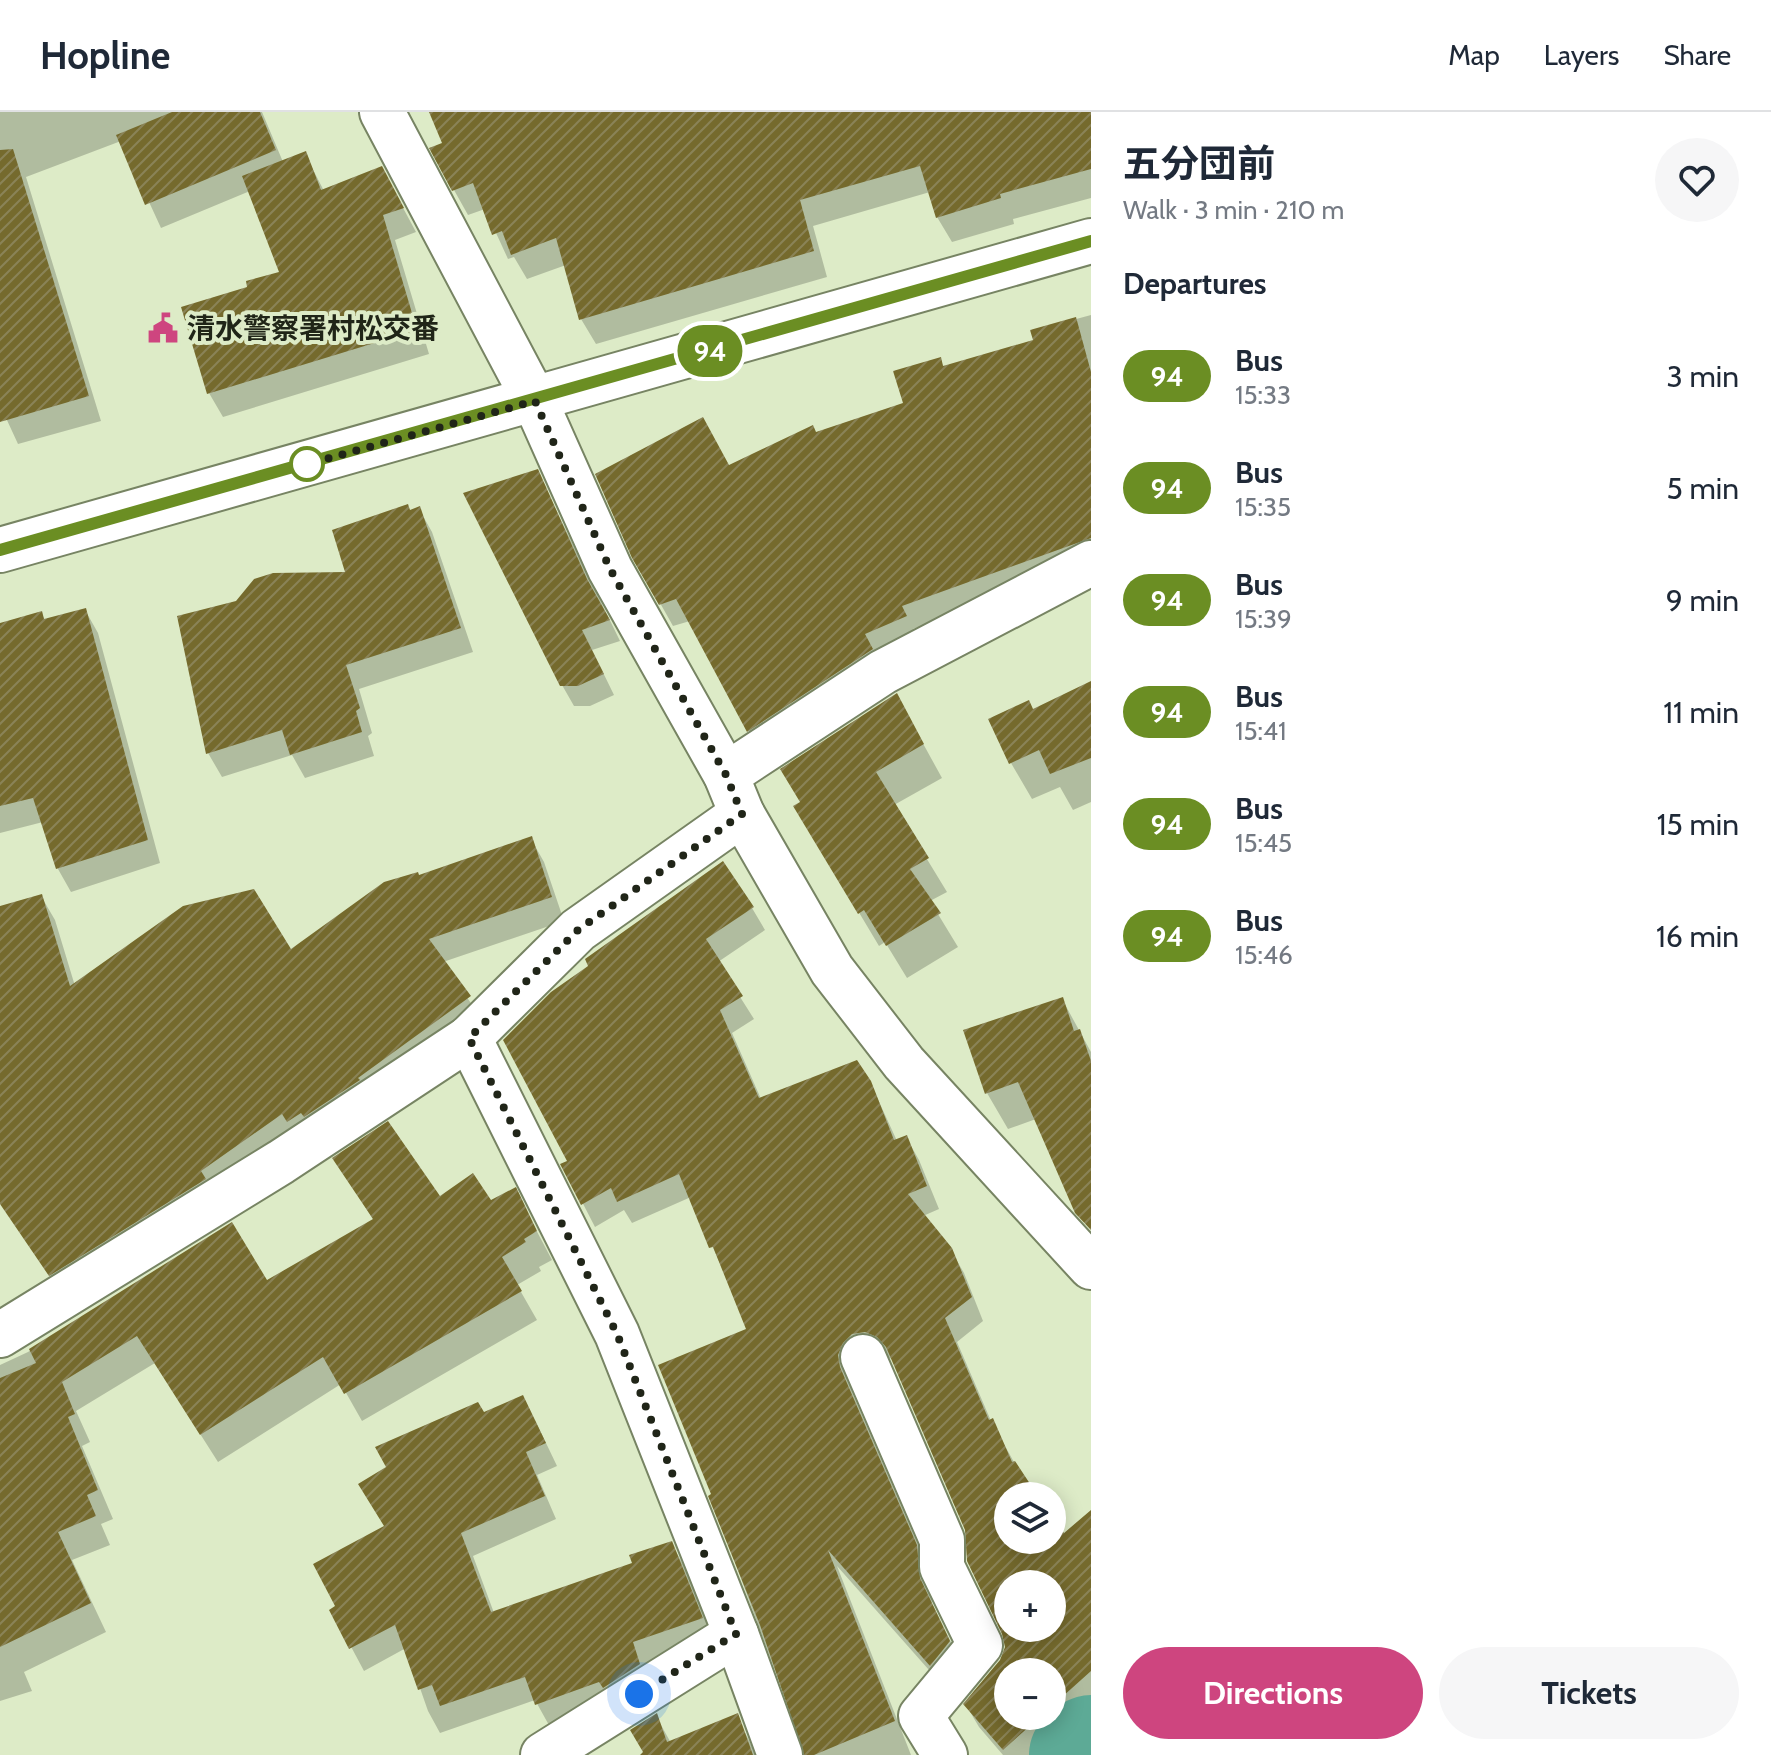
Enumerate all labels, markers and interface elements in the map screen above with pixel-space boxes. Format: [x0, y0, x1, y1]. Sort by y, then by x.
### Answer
text: Hopline [40, 32, 170, 79]
text: Map [1448, 38, 1500, 72]
text: Layers [1544, 38, 1619, 72]
text: Share [1663, 38, 1731, 72]
button: heart [1655, 138, 1739, 222]
text: 五分団前 [1123, 140, 1275, 187]
text: Walk · 3 min · 210 m [1123, 194, 1344, 226]
text: Departures [1123, 265, 1267, 302]
public building icon: 清水警察署村松交番 [146, 311, 180, 345]
place label: 清水警察署村松交番 [187, 311, 439, 345]
line badge: 94 [674, 325, 746, 377]
text: 94 [693, 334, 727, 368]
text: Bus [1235, 342, 1283, 379]
text: 3 min [1667, 358, 1739, 395]
text: 94 [1150, 359, 1184, 393]
text: 15:33 [1235, 379, 1291, 411]
unlabelled marker [290, 447, 324, 481]
text: Bus [1235, 454, 1283, 491]
text: 5 min [1667, 470, 1739, 507]
text: 94 [1150, 471, 1184, 505]
text: 15:35 [1235, 491, 1291, 523]
text: Bus [1235, 566, 1283, 603]
text: 9 min [1666, 582, 1739, 619]
text: 94 [1150, 583, 1184, 617]
text: 15:39 [1235, 603, 1292, 635]
text: Bus [1235, 678, 1283, 715]
text: 11 min [1663, 694, 1739, 731]
text: 94 [1150, 695, 1184, 729]
text: 15:41 [1235, 715, 1286, 747]
text: Bus [1235, 790, 1283, 827]
text: 15 min [1657, 806, 1739, 843]
text: 94 [1150, 807, 1184, 841]
text: 15:45 [1235, 827, 1292, 859]
text: Bus [1235, 902, 1283, 939]
text: 16 min [1656, 918, 1739, 955]
text: 94 [1150, 919, 1184, 953]
text: 15:46 [1235, 939, 1293, 971]
map controls [994, 1482, 1066, 1730]
button: layers [994, 1482, 1066, 1554]
button: + [994, 1570, 1066, 1642]
button: Directions [1123, 1647, 1423, 1739]
button: Tickets [1439, 1647, 1739, 1739]
button: − [994, 1658, 1066, 1730]
your location [619, 1674, 659, 1714]

